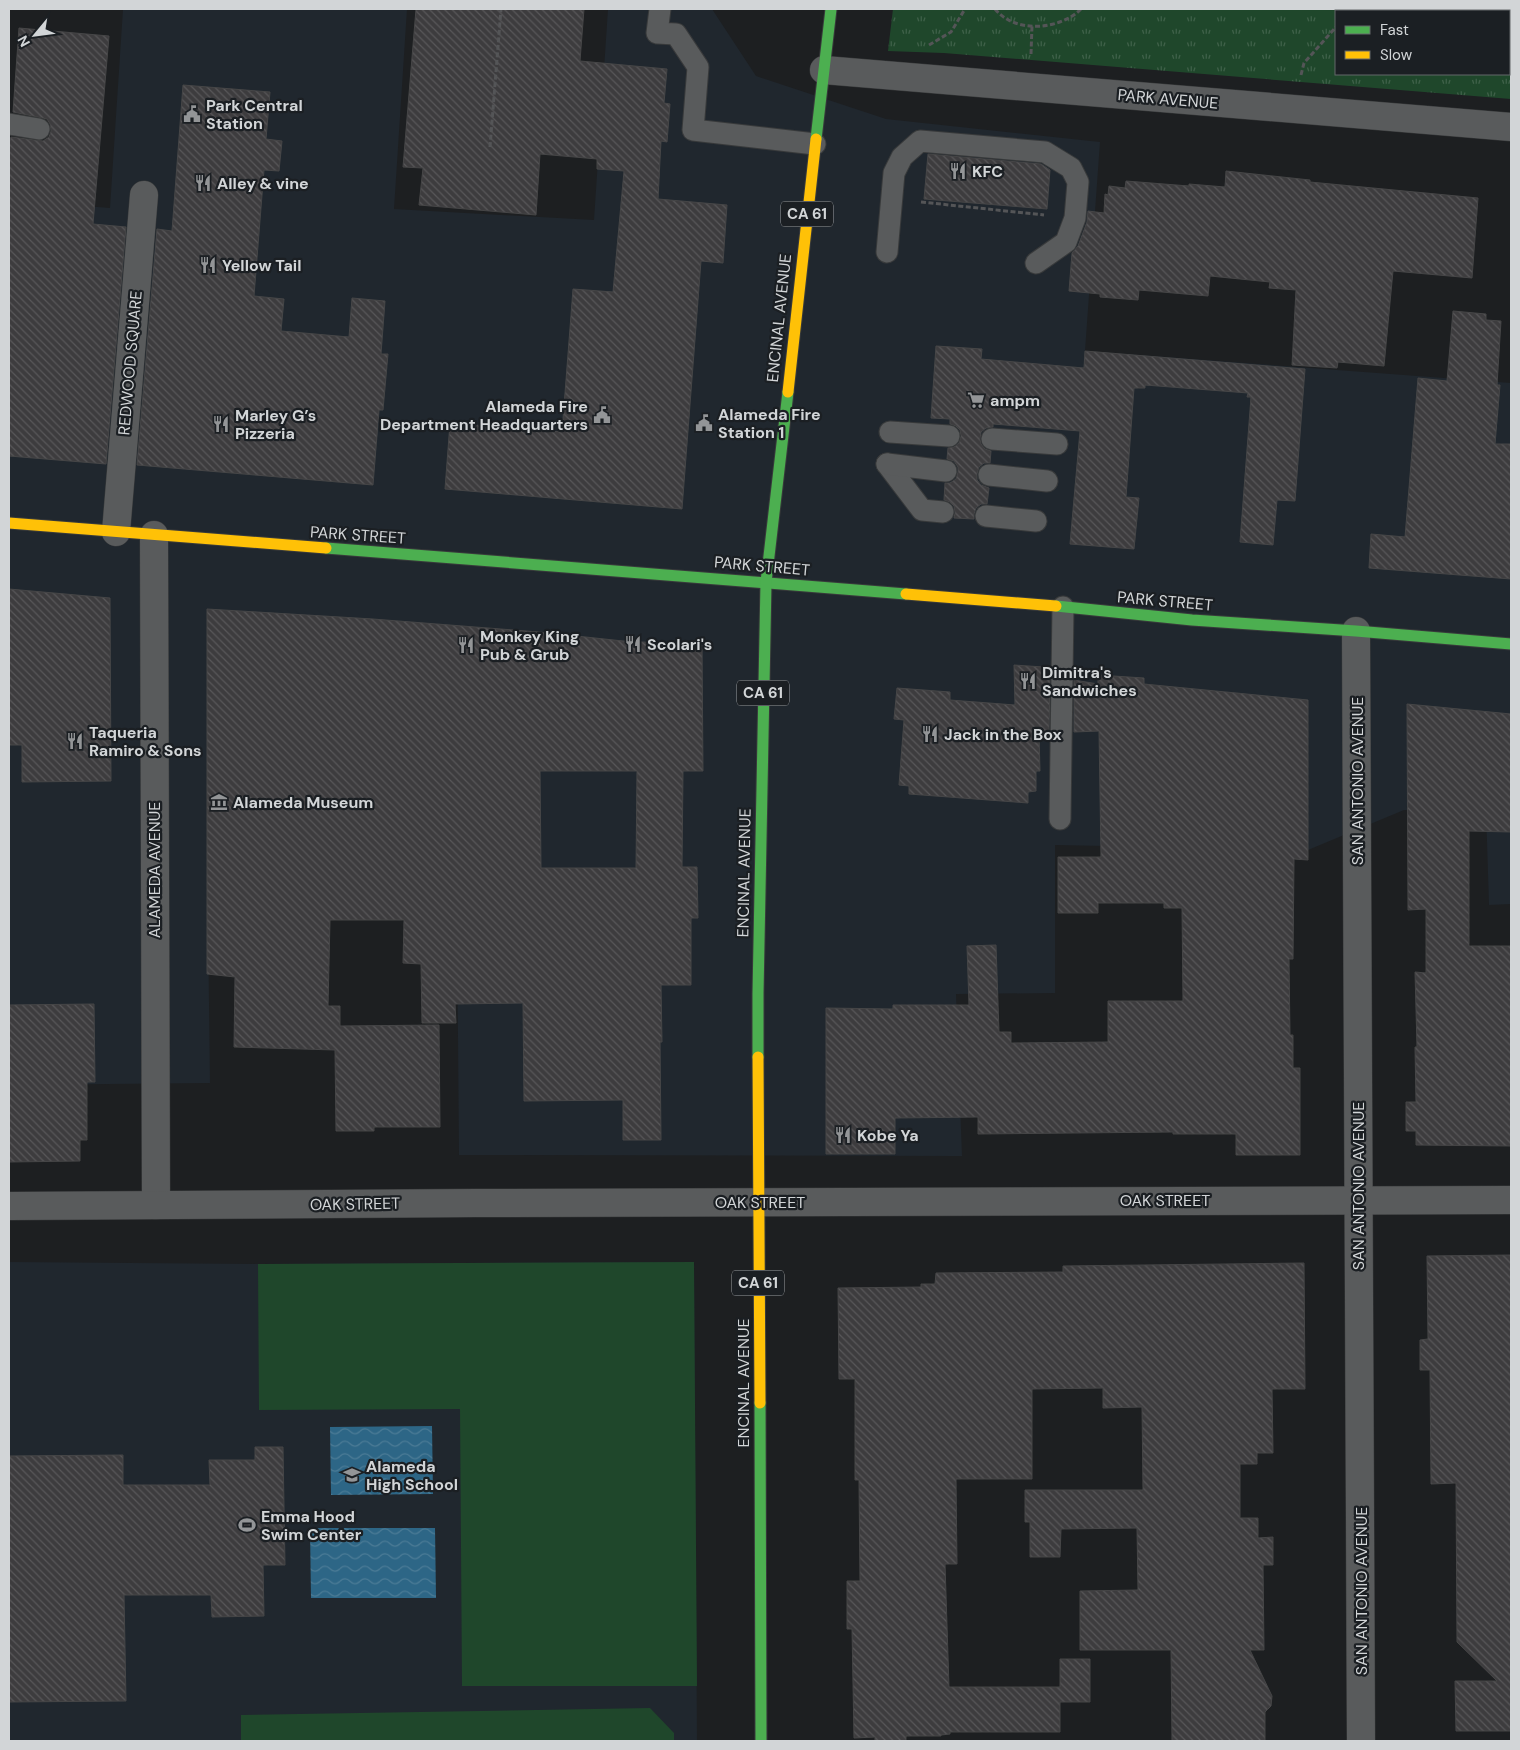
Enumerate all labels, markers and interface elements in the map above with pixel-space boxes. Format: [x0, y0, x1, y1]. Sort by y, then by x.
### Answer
north arrow [10, 10, 60, 60]
legend [1335, 10, 1510, 75]
text: Fast [1380, 20, 1409, 40]
text: N [13, 32, 34, 50]
text: Slow [1380, 45, 1413, 65]
street label: PARK AVENUE [1117, 84, 1219, 114]
place label: Park Central Station [206, 95, 303, 134]
public building icon: Park Central Station [182, 104, 202, 124]
restaurant icon: KFC [948, 161, 968, 181]
place label: KFC [972, 161, 1003, 182]
restaurant icon: Alley & vine [193, 173, 213, 193]
place label: Alley & vine [217, 173, 309, 194]
road number: CA 61 [781, 202, 833, 226]
street label: ENCINAL AVENUE [762, 253, 796, 383]
restaurant icon: Yellow Tail [198, 255, 218, 275]
place label: Yellow Tail [222, 255, 301, 276]
street label: REDWOOD SQUARE [113, 290, 147, 436]
supermarket icon: ampm [966, 390, 986, 410]
place label: ampm [990, 390, 1040, 411]
place label: Alameda Fire Department Headquarters [380, 396, 588, 435]
place label: Alameda Fire Station 1 [718, 404, 821, 443]
place label: Marley G’s Pizzeria [235, 405, 316, 444]
public building icon: Alameda Fire Department Headquarters [592, 405, 612, 425]
public building icon: Alameda Fire Station 1 [694, 413, 714, 433]
restaurant icon: Marley G’s Pizzeria [211, 414, 231, 434]
street label: PARK STREET [309, 521, 407, 549]
street label: PARK STREET [713, 551, 811, 581]
street label: PARK STREET [1116, 586, 1214, 616]
place label: Monkey King Pub & Grub [480, 626, 579, 665]
restaurant icon: Scolari's [623, 634, 643, 654]
place label: Scolari's [647, 634, 712, 655]
restaurant icon: Monkey King Pub & Grub [456, 635, 476, 655]
place label: Dimitra's Sandwiches [1042, 662, 1137, 701]
restaurant icon: Dimitra's Sandwiches [1018, 671, 1038, 691]
road number: CA 61 [737, 680, 789, 706]
street label: SAN ANTONIO AVENUE [1347, 697, 1368, 865]
place label: Taqueria Ramiro & Sons [89, 722, 202, 761]
restaurant icon: Jack in the Box [920, 724, 940, 744]
place label: Jack in the Box [944, 724, 1062, 745]
restaurant icon: Taqueria Ramiro & Sons [65, 731, 85, 751]
museum icon: Alameda Museum [209, 792, 229, 812]
place label: Alameda Museum [233, 792, 373, 813]
street label: ALAMEDA AVENUE [144, 802, 165, 938]
street label: ENCINAL AVENUE [732, 808, 756, 938]
street label: SAN ANTONIO AVENUE [1348, 1102, 1369, 1270]
restaurant icon: Kobe Ya [833, 1125, 853, 1145]
place label: Kobe Ya [857, 1125, 919, 1146]
street label: OAK STREET [1120, 1190, 1210, 1211]
street label: OAK STREET [715, 1192, 805, 1213]
street label: OAK STREET [310, 1193, 400, 1215]
road number: CA 61 [732, 1270, 784, 1296]
street label: ENCINAL AVENUE [733, 1318, 754, 1448]
place label: Alameda High School [366, 1456, 458, 1495]
school or university icon: Alameda High School [342, 1465, 362, 1485]
place label: Emma Hood Swim Center [261, 1506, 362, 1545]
street label: SAN ANTONIO AVENUE [1351, 1507, 1372, 1675]
sports icon: Emma Hood Swim Center [237, 1515, 257, 1535]

